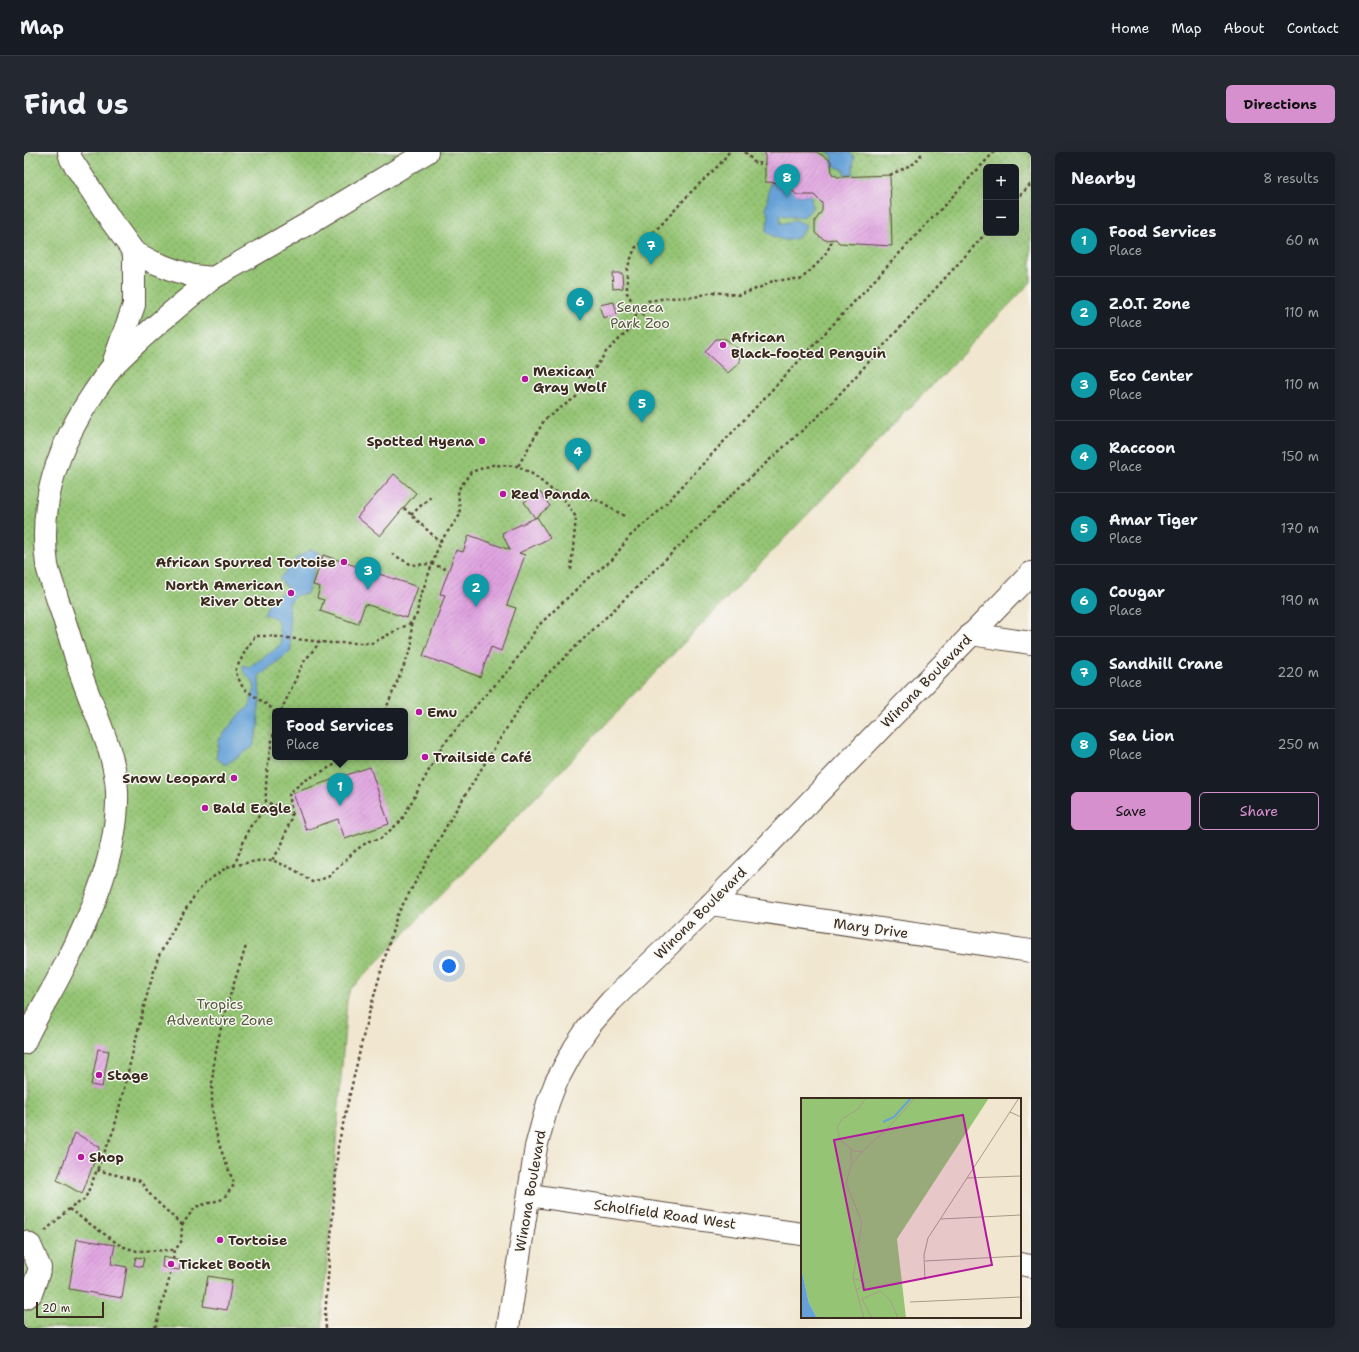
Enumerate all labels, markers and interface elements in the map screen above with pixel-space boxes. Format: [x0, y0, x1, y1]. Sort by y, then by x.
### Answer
text: Map [20, 15, 64, 40]
text: Home [1111, 19, 1150, 37]
text: Map [1172, 19, 1202, 37]
text: About [1224, 19, 1265, 37]
text: Contact [1287, 19, 1339, 37]
text: Find us [24, 85, 129, 123]
button: Directions [1226, 85, 1335, 123]
pin: 8 [774, 164, 800, 197]
map controls [983, 164, 1019, 236]
button: + [983, 164, 1019, 200]
text: Nearby [1071, 167, 1136, 189]
text: 8 results [1263, 170, 1319, 187]
button: − [983, 200, 1019, 236]
text: Food Services [1109, 222, 1216, 242]
pin: 7 [638, 232, 664, 265]
text: 1 [1081, 232, 1087, 249]
text: 60 m [1286, 232, 1319, 249]
text: Place [1109, 242, 1142, 259]
pin: 6 [567, 288, 593, 321]
text: Z.O.T. Zone [1109, 294, 1191, 314]
park label: Seneca Park Zoo [610, 298, 670, 332]
text: 2 [1079, 304, 1089, 321]
text: 110 m [1284, 304, 1319, 321]
text: Place [1109, 314, 1142, 331]
place label: African Black-footed Penguin [731, 328, 886, 362]
marker: African Black-footed Penguin [718, 340, 728, 350]
place label: Mexican Gray Wolf [533, 362, 607, 396]
text: Eco Center [1109, 366, 1193, 386]
marker: Mexican Gray Wolf [520, 374, 530, 384]
text: 3 [1079, 376, 1089, 393]
text: 110 m [1284, 376, 1319, 393]
text: Place [1109, 386, 1142, 403]
pin: 5 [629, 390, 655, 423]
place label: Spotted Hyena [366, 432, 474, 450]
marker: Spotted Hyena [477, 436, 487, 446]
pin: 4 [565, 438, 591, 471]
text: Raccoon [1109, 438, 1175, 458]
text: 4 [1079, 448, 1089, 465]
text: 150 m [1281, 448, 1319, 465]
text: Place [1109, 458, 1142, 475]
place label: Red Panda [511, 485, 591, 503]
marker: Red Panda [498, 489, 508, 499]
text: Amar Tiger [1109, 510, 1198, 530]
text: 5 [1080, 520, 1088, 537]
text: 170 m [1281, 520, 1319, 537]
text: Place [1109, 530, 1142, 547]
place label: African Spurred Tortoise [155, 553, 336, 571]
marker: African Spurred Tortoise [339, 557, 349, 567]
pin: 3 [355, 557, 381, 590]
pin: 2 [463, 574, 489, 607]
place label: North American River Otter [165, 576, 283, 610]
text: Cougar [1109, 582, 1165, 602]
marker: North American River Otter [286, 588, 296, 598]
text: 6 [1079, 592, 1089, 609]
text: 190 m [1280, 592, 1319, 609]
text: Place [1109, 602, 1142, 619]
street label: Winona Boulevard [877, 630, 975, 732]
text: Sandhill Crane [1109, 654, 1223, 674]
text: 7 [1079, 664, 1089, 681]
text: 220 m [1277, 664, 1319, 681]
text: Place [1109, 674, 1142, 691]
place label: Emu [427, 703, 458, 721]
marker: Emu [414, 707, 424, 717]
popup [272, 708, 408, 760]
text: Food Services [286, 716, 394, 736]
text: Sea Lion [1109, 726, 1174, 746]
text: Place [286, 736, 319, 753]
text: 8 [1079, 736, 1089, 753]
text: 250 m [1278, 736, 1319, 753]
text: Place [1109, 746, 1142, 763]
place label: Trailside Café [433, 748, 532, 766]
marker: Trailside Café [420, 752, 430, 762]
place label: Snow Leopard [122, 769, 226, 787]
marker: Snow Leopard [229, 773, 239, 783]
pin: 1 [327, 773, 353, 806]
button: Save [1071, 792, 1191, 830]
button: Share [1199, 792, 1319, 830]
place label: Bald Eagle [213, 799, 291, 817]
marker: Bald Eagle [200, 803, 210, 813]
street label: Winona Boulevard [650, 863, 750, 963]
street label: Mary Drive [832, 914, 910, 942]
your location [439, 956, 459, 976]
park label: Tropics Adventure Zone [166, 995, 274, 1029]
place label: Stage [107, 1066, 149, 1084]
marker: Stage [94, 1070, 104, 1080]
inset map [801, 1098, 1021, 1318]
street label: Winona Boulevard [510, 1129, 550, 1253]
place label: Shop [89, 1148, 124, 1166]
marker: Shop [76, 1152, 86, 1162]
street label: Scholfield Road West [593, 1195, 737, 1233]
place label: Tortoise [228, 1231, 287, 1249]
marker: Tortoise [215, 1235, 225, 1245]
place label: Ticket Booth [179, 1255, 271, 1273]
marker: Ticket Booth [166, 1259, 176, 1269]
scale bar [36, 1300, 104, 1319]
text: 20 m [42, 1301, 70, 1316]

